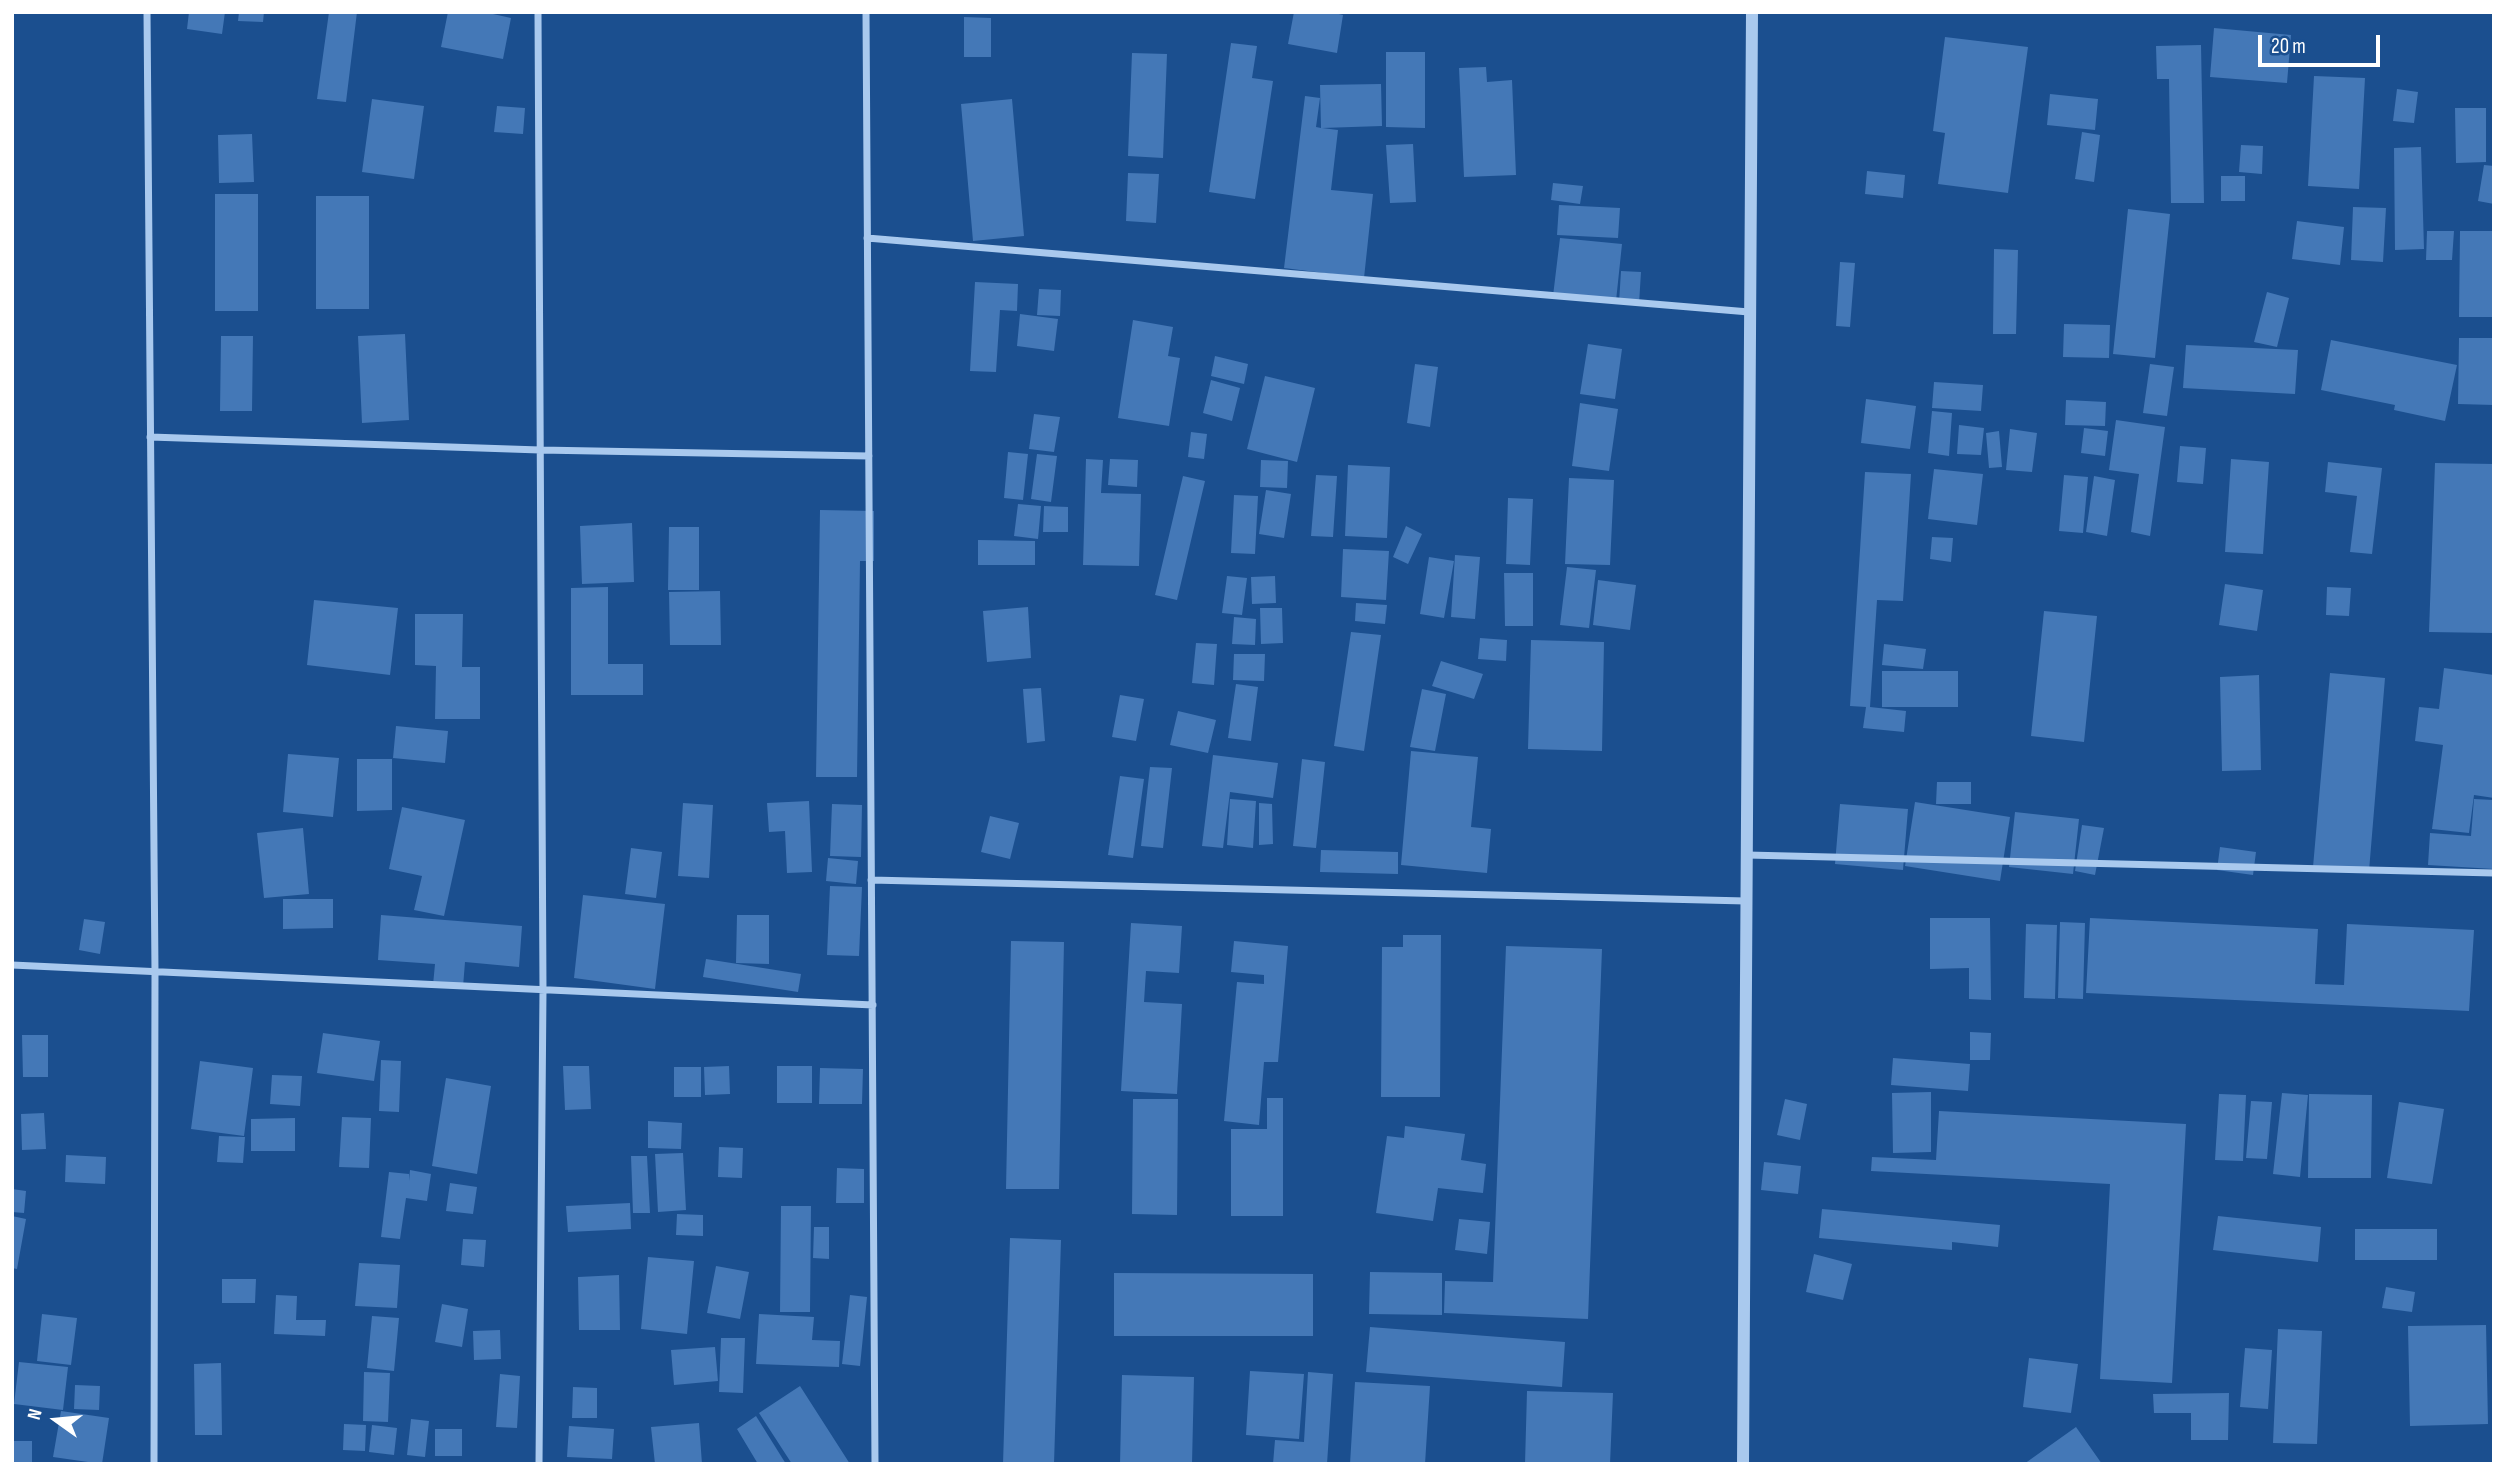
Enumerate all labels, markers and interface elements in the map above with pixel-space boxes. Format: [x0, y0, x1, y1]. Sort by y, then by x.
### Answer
scale bar [2261, 21, 2384, 65]
text: 20 m [2271, 34, 2306, 59]
north arrow [21, 1385, 91, 1455]
text: N [23, 1407, 48, 1422]

